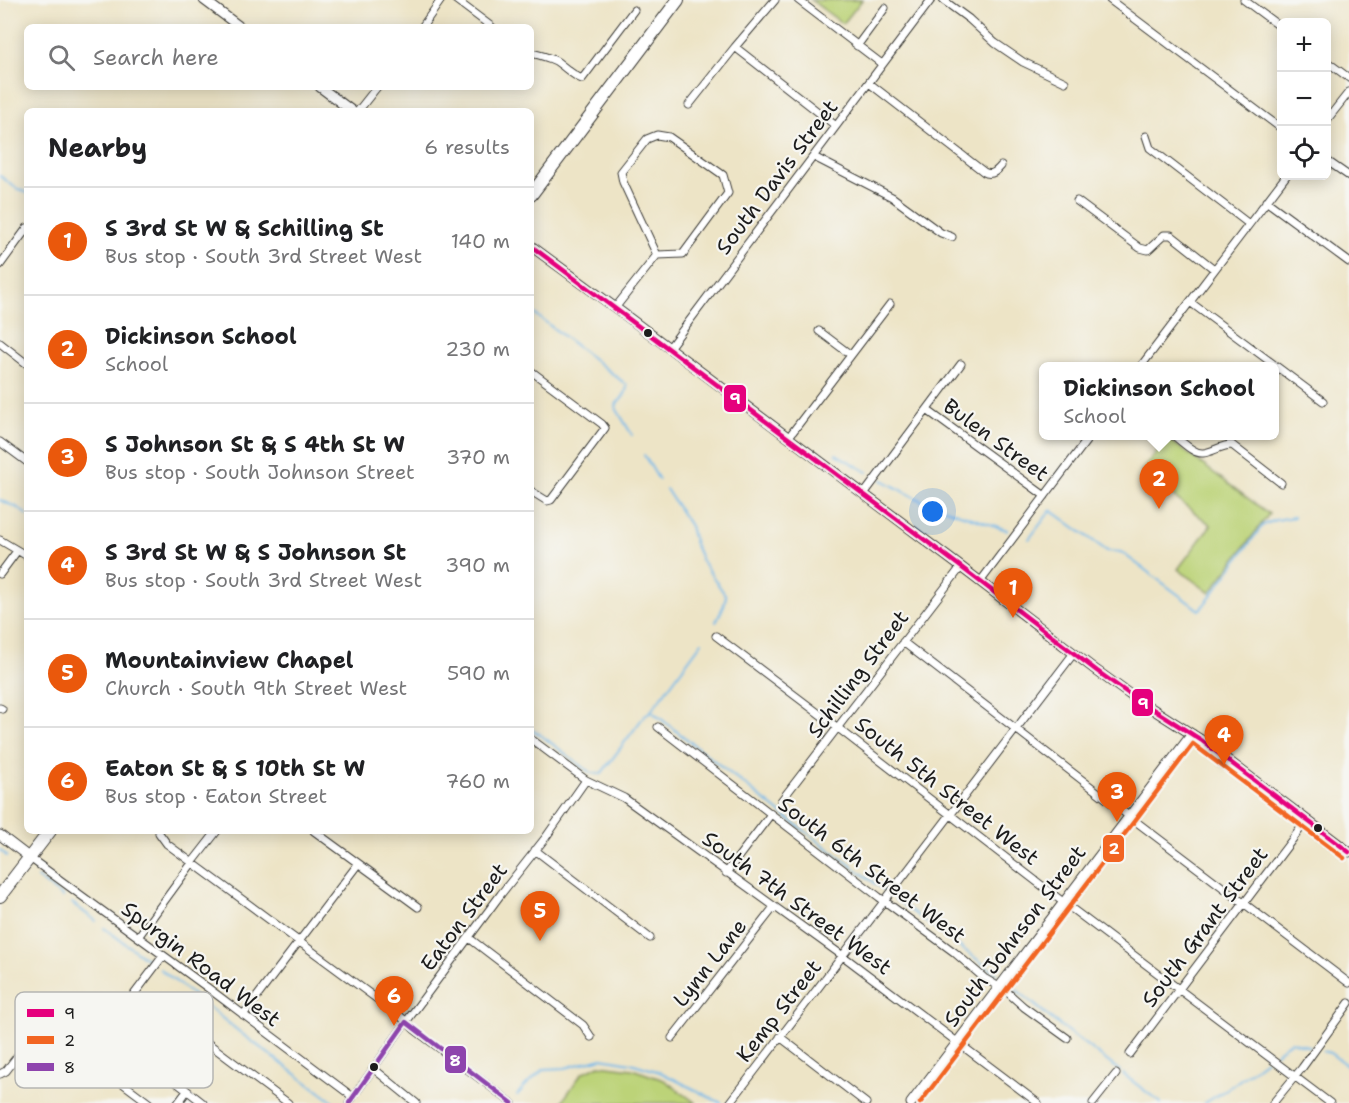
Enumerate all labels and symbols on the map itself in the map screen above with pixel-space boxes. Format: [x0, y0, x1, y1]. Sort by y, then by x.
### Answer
street label: South Davis Street [710, 94, 844, 260]
unlabelled marker [642, 327, 654, 339]
line badge: 9 [723, 384, 747, 413]
text: 9 [729, 388, 741, 409]
street label: Bulen Street [938, 392, 1054, 488]
pin: 2 [1140, 460, 1178, 509]
your location [918, 497, 947, 526]
pin: 1 [994, 568, 1032, 618]
street label: Schilling Street [801, 605, 915, 743]
line badge: 9 [1131, 688, 1154, 717]
text: 9 [1137, 693, 1149, 714]
street label: South 5th Street West [849, 710, 1045, 872]
pin: 4 [1204, 716, 1244, 765]
pin: 3 [1098, 772, 1136, 822]
street label: South 6th Street West [773, 790, 971, 950]
unlabelled marker [1312, 822, 1324, 834]
street label: South 7th Street West [697, 825, 897, 981]
line badge: 2 [1102, 834, 1125, 863]
text: 2 [1108, 838, 1120, 859]
street label: South Johnson Street [938, 840, 1092, 1032]
street label: South Grant Street [1136, 841, 1274, 1013]
street label: Eaton Street [414, 857, 514, 977]
pin: 5 [520, 892, 560, 941]
street label: Spurgin Road West [116, 895, 286, 1033]
street label: Lynn Lane [667, 913, 753, 1013]
street label: Kemp Street [730, 954, 828, 1068]
pin: 6 [374, 976, 414, 1026]
legend [15, 992, 213, 1088]
text: 9 [64, 1003, 75, 1024]
text: 2 [64, 1030, 75, 1051]
line badge: 8 [444, 1045, 467, 1074]
text: 8 [449, 1050, 461, 1071]
text: 8 [64, 1057, 75, 1078]
unlabelled marker [368, 1061, 380, 1073]

